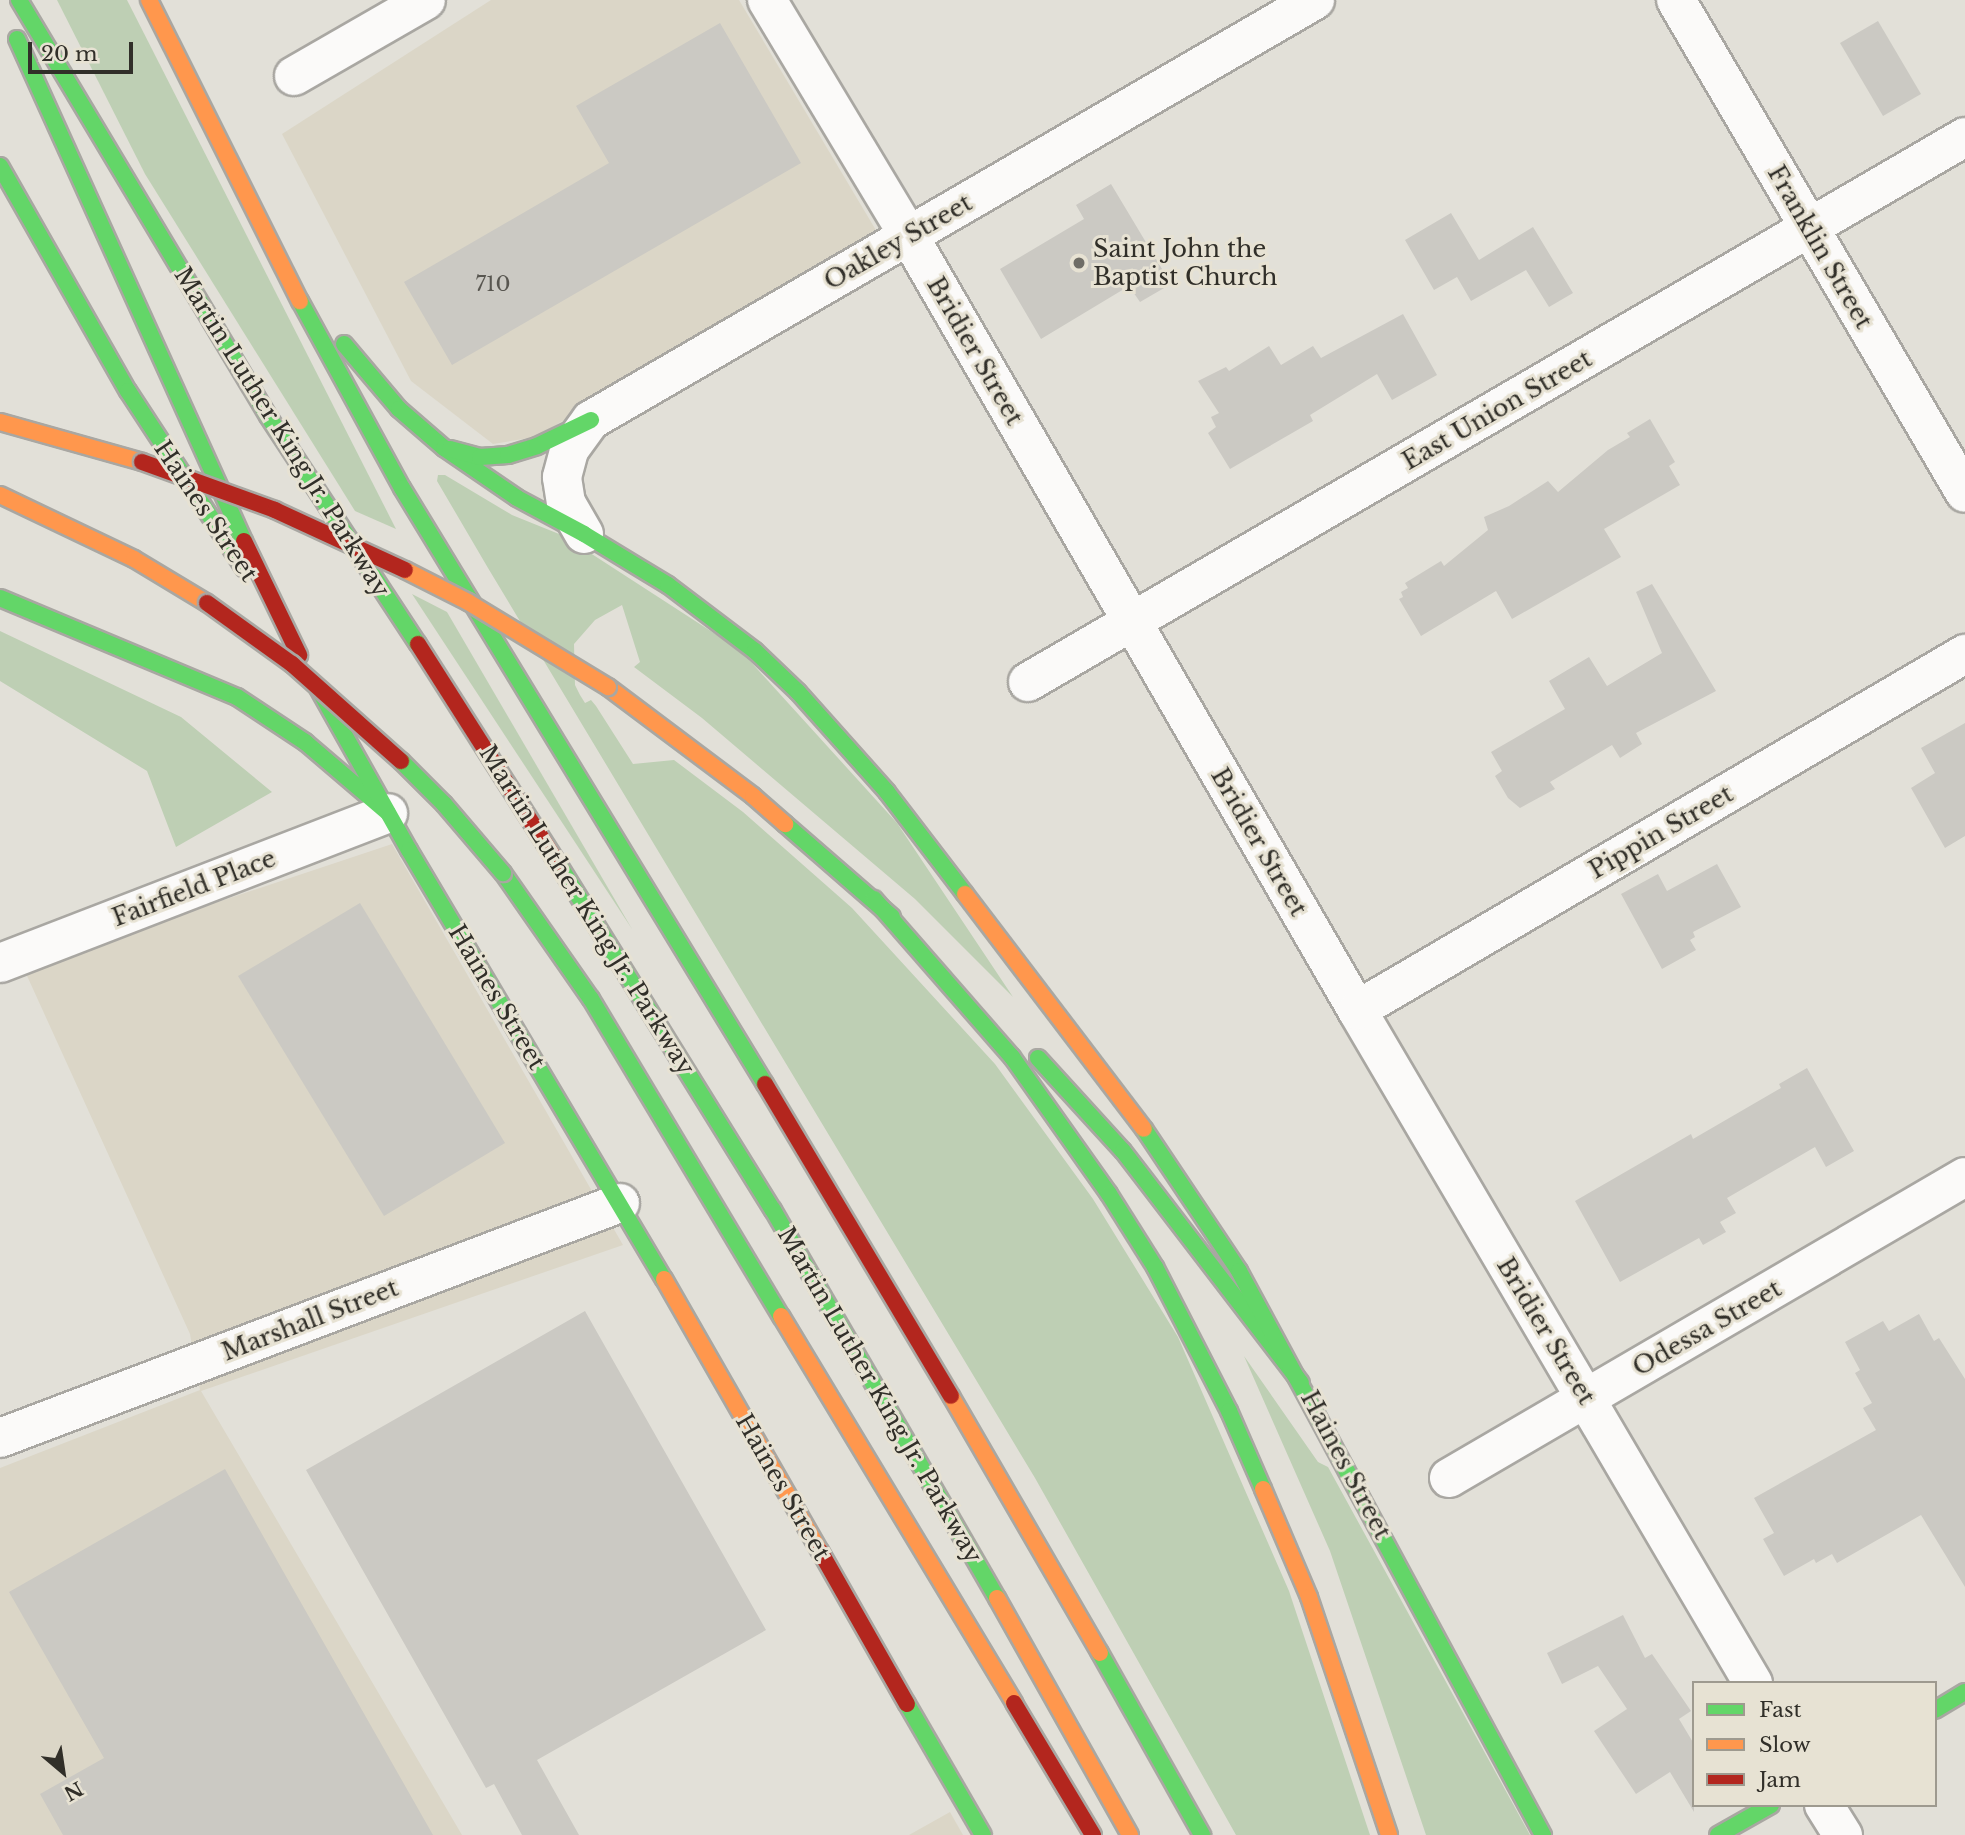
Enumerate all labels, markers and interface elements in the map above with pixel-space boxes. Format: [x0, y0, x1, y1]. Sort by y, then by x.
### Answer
scale bar [32, 28, 136, 72]
text: 20 m [41, 41, 98, 67]
street label: Franklin Street [1762, 160, 1878, 334]
street label: Oakley Street [819, 188, 977, 296]
place label: Saint John the Baptist Church [1093, 235, 1278, 291]
marker: Saint John the Baptist Church [1071, 255, 1087, 271]
street label: Martin Luther King Jr. Parkway [168, 261, 396, 603]
house number: 710 [476, 271, 510, 297]
street label: Bridier Street [921, 272, 1029, 430]
street label: East Union Street [1397, 344, 1597, 476]
street label: Haines Street [148, 435, 264, 587]
street label: Martin Luther King Jr. Parkway [473, 739, 701, 1081]
street label: Bridier Street [1205, 763, 1313, 921]
street label: Pippin Street [1584, 779, 1738, 885]
street label: Fairfield Place [108, 844, 280, 932]
street label: Haines Street [442, 919, 552, 1075]
street label: Martin Luther King Jr. Parkway [771, 1221, 989, 1569]
street label: Bridier Street [1491, 1252, 1601, 1410]
street label: Marshall Street [218, 1273, 402, 1367]
street label: Odessa Street [1628, 1274, 1786, 1382]
street label: Haines Street [1295, 1386, 1397, 1544]
street label: Haines Street [730, 1409, 836, 1565]
legend [1692, 1681, 1937, 1807]
text: Fast [1759, 1697, 1801, 1723]
text: Slow [1759, 1732, 1811, 1758]
north arrow [28, 1737, 98, 1807]
text: Jam [1759, 1767, 1801, 1793]
text: N [60, 1776, 87, 1805]

